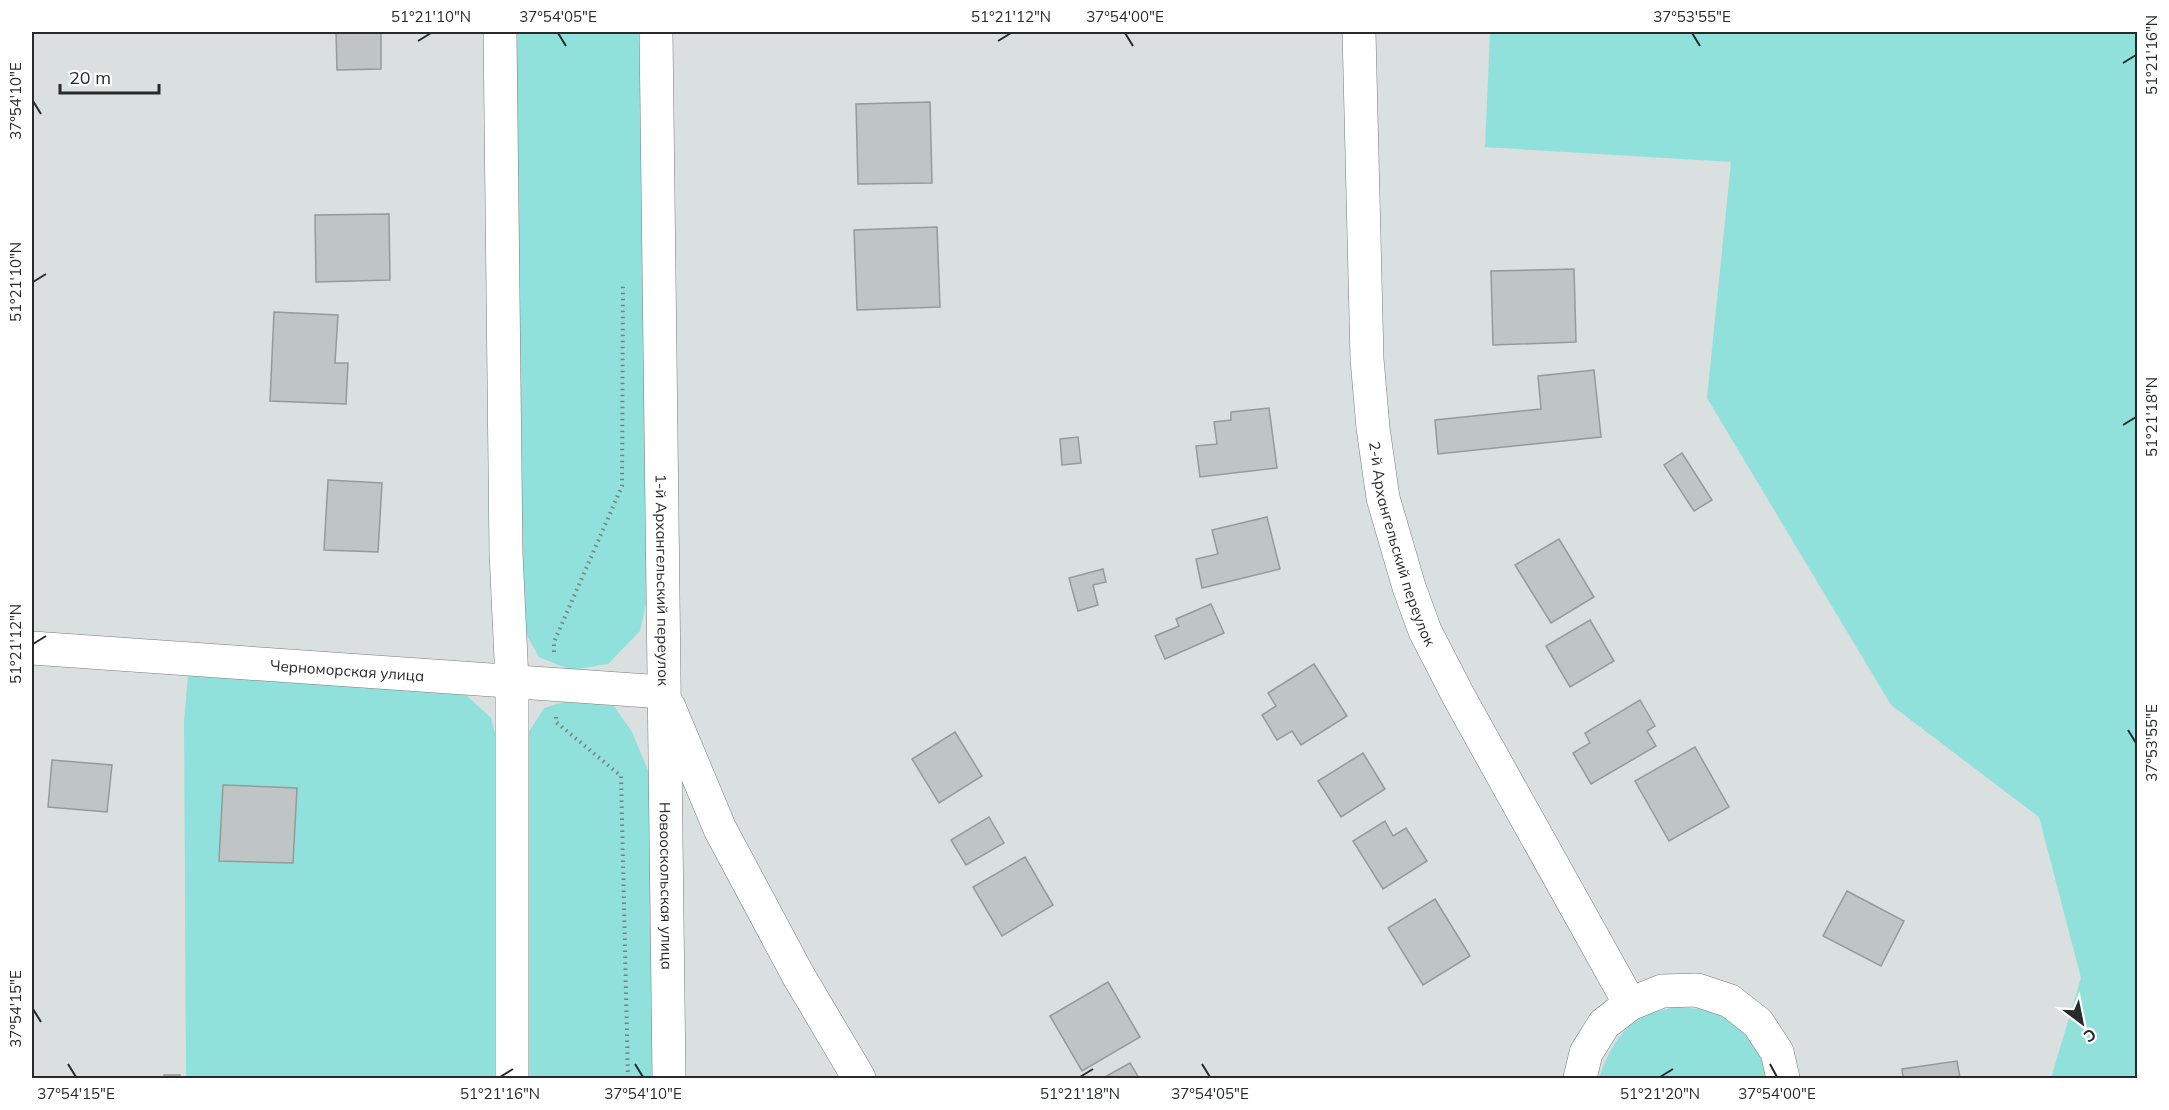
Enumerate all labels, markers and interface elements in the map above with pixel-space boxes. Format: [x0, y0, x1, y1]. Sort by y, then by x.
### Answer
text: 51°21'10"N [391, 7, 471, 26]
text: 37°54'05"E [519, 7, 597, 26]
text: 51°21'12"N [971, 7, 1051, 26]
text: 37°54'00"E [1086, 7, 1164, 26]
text: 37°53'55"E [1653, 7, 1731, 26]
text: 51°21'16"N [2142, 15, 2161, 95]
scale bar [60, 57, 159, 95]
text: 37°54'10"E [6, 62, 25, 140]
text: 20 m [69, 66, 111, 89]
text: 51°21'10"N [6, 242, 25, 322]
text: 51°21'18"N [2142, 377, 2161, 457]
street label: 2-й Архангельский переулок [1366, 440, 1441, 650]
street label: 1-й Архангельский переулок [652, 474, 674, 687]
text: 51°21'12"N [6, 604, 25, 684]
street label: Черноморская улица [270, 655, 425, 685]
text: 37°53'55"E [2142, 704, 2161, 782]
street label: Новооскольская улица [656, 802, 677, 970]
text: 37°54'15"E [6, 970, 25, 1048]
north arrow [2052, 993, 2112, 1053]
text: С [2080, 1024, 2100, 1047]
text: 37°54'15"E [37, 1084, 115, 1103]
text: 51°21'16"N [460, 1084, 540, 1103]
text: 37°54'10"E [604, 1084, 682, 1103]
text: 51°21'18"N [1040, 1084, 1120, 1103]
text: 37°54'05"E [1171, 1084, 1249, 1103]
text: 51°21'20"N [1620, 1084, 1700, 1103]
text: 37°54'00"E [1738, 1084, 1816, 1103]

